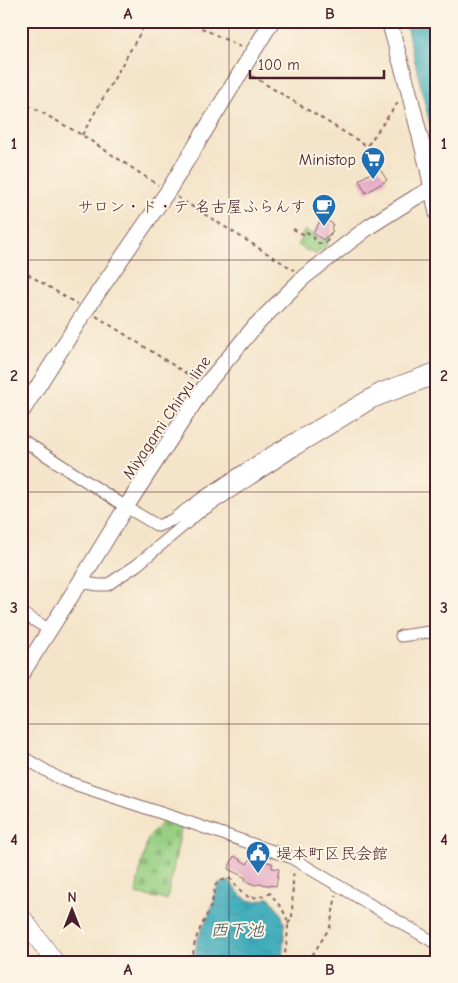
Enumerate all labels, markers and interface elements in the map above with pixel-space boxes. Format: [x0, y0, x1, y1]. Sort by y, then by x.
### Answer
text: A [124, 5, 133, 23]
text: B [325, 5, 335, 23]
scale bar [250, 48, 384, 80]
text: 100 m [258, 56, 300, 74]
text: 1 [11, 135, 17, 153]
text: 1 [441, 135, 447, 153]
supermarket icon: Ministop [360, 146, 386, 180]
place label: Ministop [299, 151, 356, 169]
cafe icon: サロン・ド・テ 名古屋ふらんす [311, 193, 337, 227]
place label: サロン・ド・テ 名古屋ふらんす [77, 198, 306, 216]
street label: Miyagami Chiryu line [119, 353, 215, 482]
text: 2 [10, 367, 18, 385]
text: 2 [440, 367, 448, 385]
text: 3 [10, 599, 18, 617]
text: 3 [440, 599, 448, 617]
text: 4 [10, 831, 18, 849]
text: 4 [440, 831, 448, 849]
public building icon: 堤本町区民会館 [245, 840, 271, 874]
place label: 堤本町区民会館 [276, 845, 388, 863]
north arrow [48, 886, 98, 936]
text: N [67, 889, 77, 906]
water label: 西下池 [210, 920, 265, 941]
text: A [124, 961, 133, 979]
text: B [325, 961, 335, 979]

